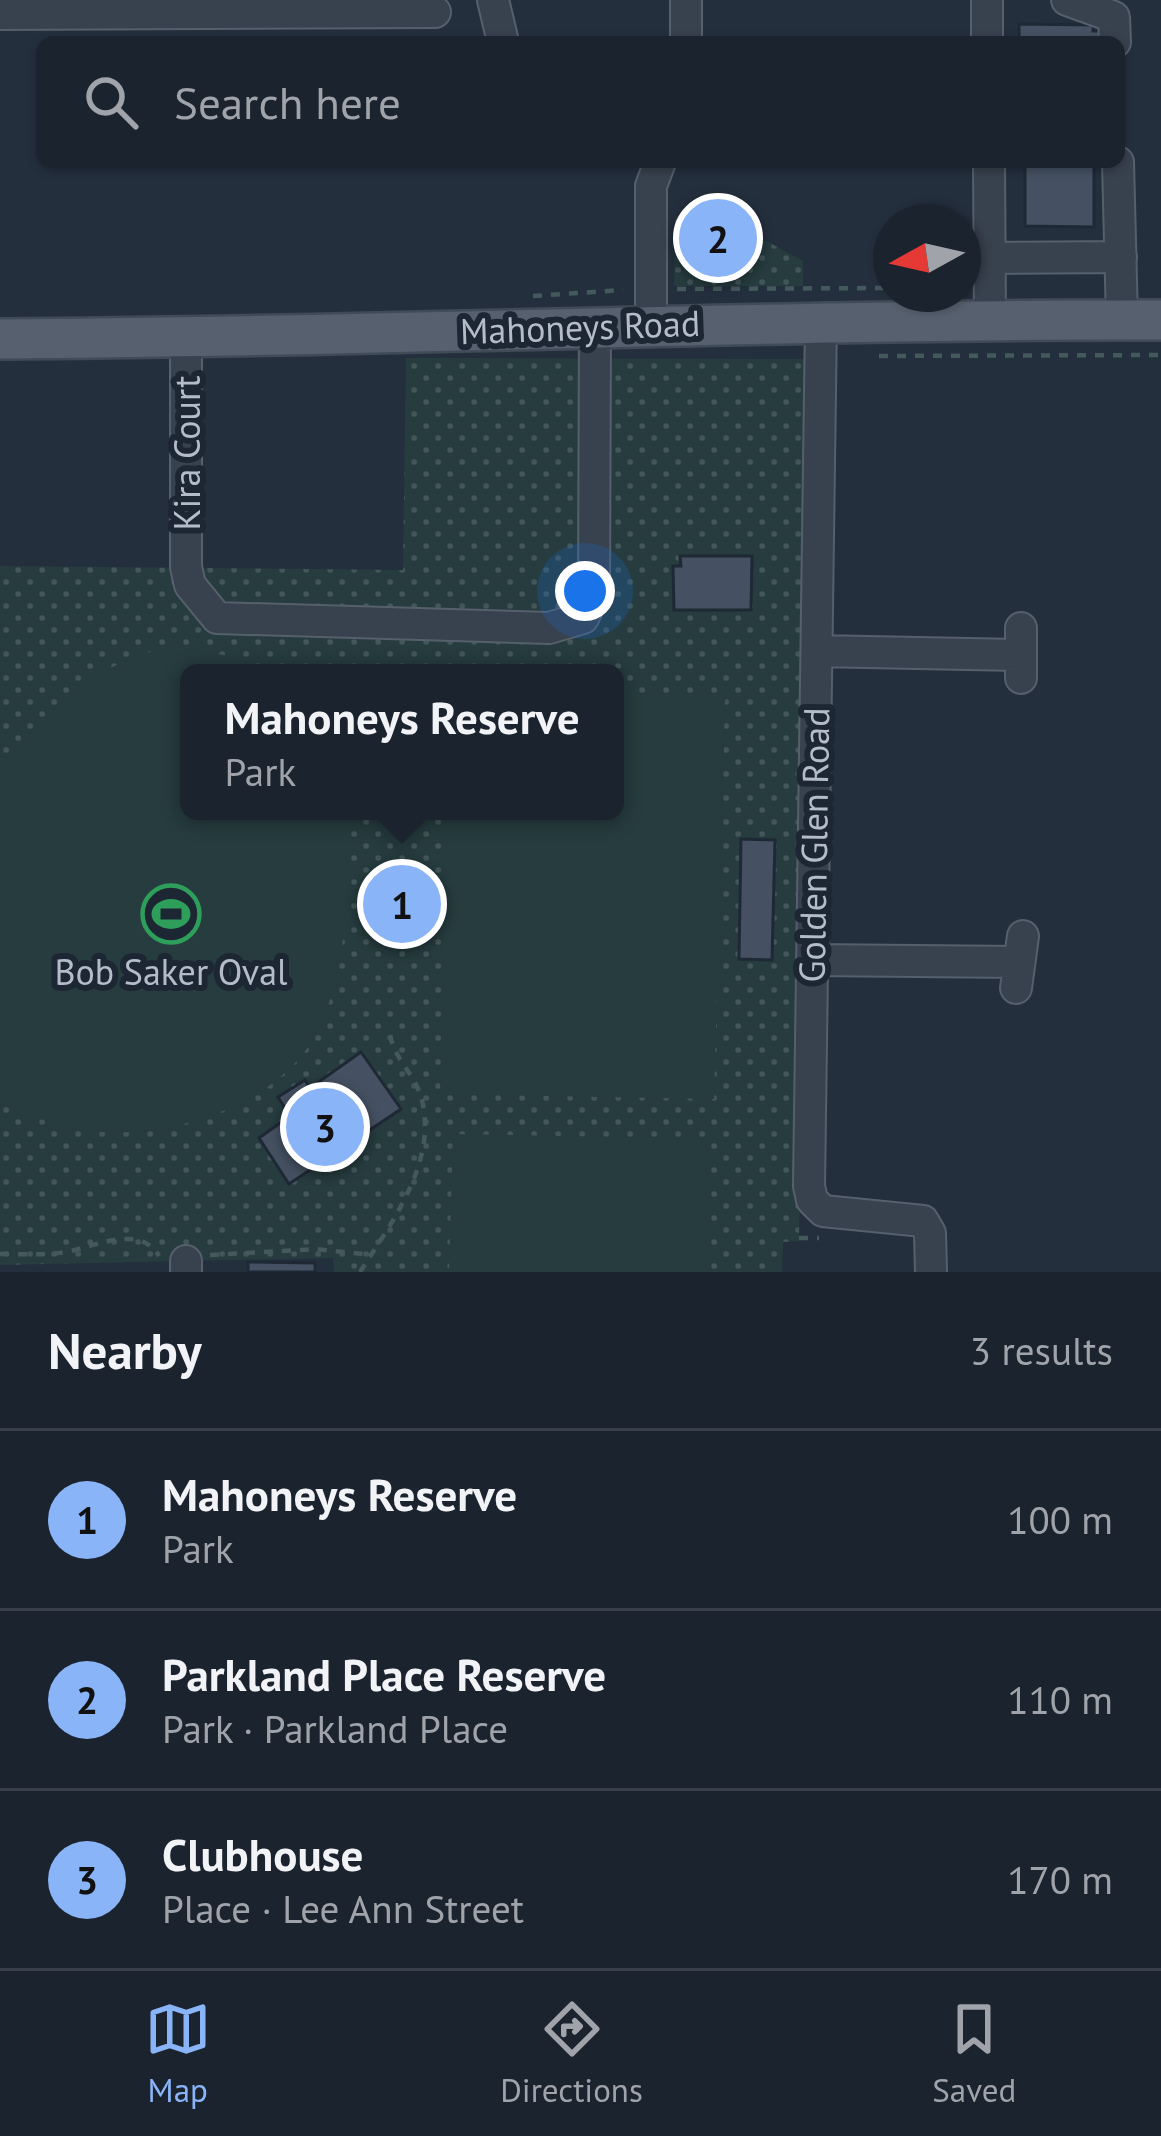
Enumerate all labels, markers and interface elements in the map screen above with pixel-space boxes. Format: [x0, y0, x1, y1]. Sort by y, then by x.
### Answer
search box [36, 36, 1125, 168]
icon: search [78, 69, 144, 135]
text: Search here [174, 73, 401, 131]
pin: 2 [679, 193, 757, 283]
north arrow [873, 204, 981, 312]
street label: Mahoneys Road [459, 299, 701, 354]
street label: Kira Court [163, 376, 210, 530]
your location [555, 561, 615, 621]
popup [180, 664, 624, 820]
text: Mahoneys Reserve [224, 688, 580, 746]
street label: Golden Glen Road [788, 707, 839, 983]
text: Park [224, 746, 296, 797]
pin: 1 [363, 859, 441, 949]
sports icon: Bob Saker Oval [140, 883, 202, 945]
place label: Bob Saker Oval [54, 948, 288, 995]
pin: 3 [286, 1082, 364, 1172]
text: Nearby [48, 1317, 202, 1383]
text: 3 results [970, 1325, 1113, 1376]
text: Mahoneys Reserve [162, 1465, 517, 1523]
text: 1 [76, 1494, 98, 1545]
text: 100 m [1007, 1494, 1113, 1545]
text: Park [162, 1523, 234, 1574]
text: Parkland Place Reserve [162, 1645, 606, 1703]
text: 2 [76, 1674, 98, 1725]
text: 110 m [1007, 1674, 1113, 1725]
text: Park · Parkland Place [162, 1703, 508, 1754]
text: Clubhouse [162, 1825, 363, 1883]
text: 3 [76, 1854, 98, 1905]
text: 170 m [1007, 1854, 1113, 1905]
text: Place · Lee Ann Street [162, 1883, 524, 1934]
tab: Map [145, 1996, 211, 2111]
tab: Directions [500, 1996, 643, 2111]
tab: Saved [932, 1996, 1016, 2111]

